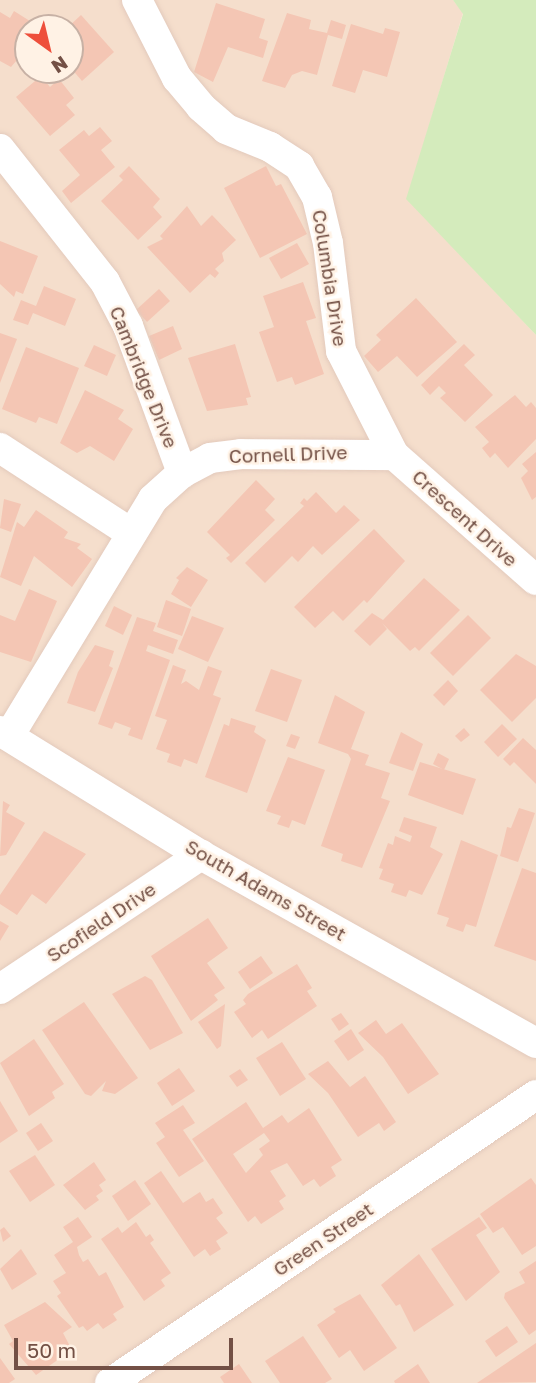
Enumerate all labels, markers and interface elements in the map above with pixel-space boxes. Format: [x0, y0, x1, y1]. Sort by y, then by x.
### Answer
north arrow [14, 14, 84, 84]
text: N [47, 52, 72, 79]
street label: Columbia Drive [308, 208, 352, 348]
street label: Cambridge Drive [105, 303, 183, 451]
street label: Cornell Drive [228, 441, 348, 467]
street label: Crescent Drive [408, 465, 522, 571]
street label: South Adams Street [182, 835, 350, 945]
street label: Scofield Drive [42, 877, 160, 967]
street label: Green Street [269, 1197, 377, 1281]
scale bar [18, 1324, 236, 1368]
text: 50 m [27, 1337, 76, 1363]

